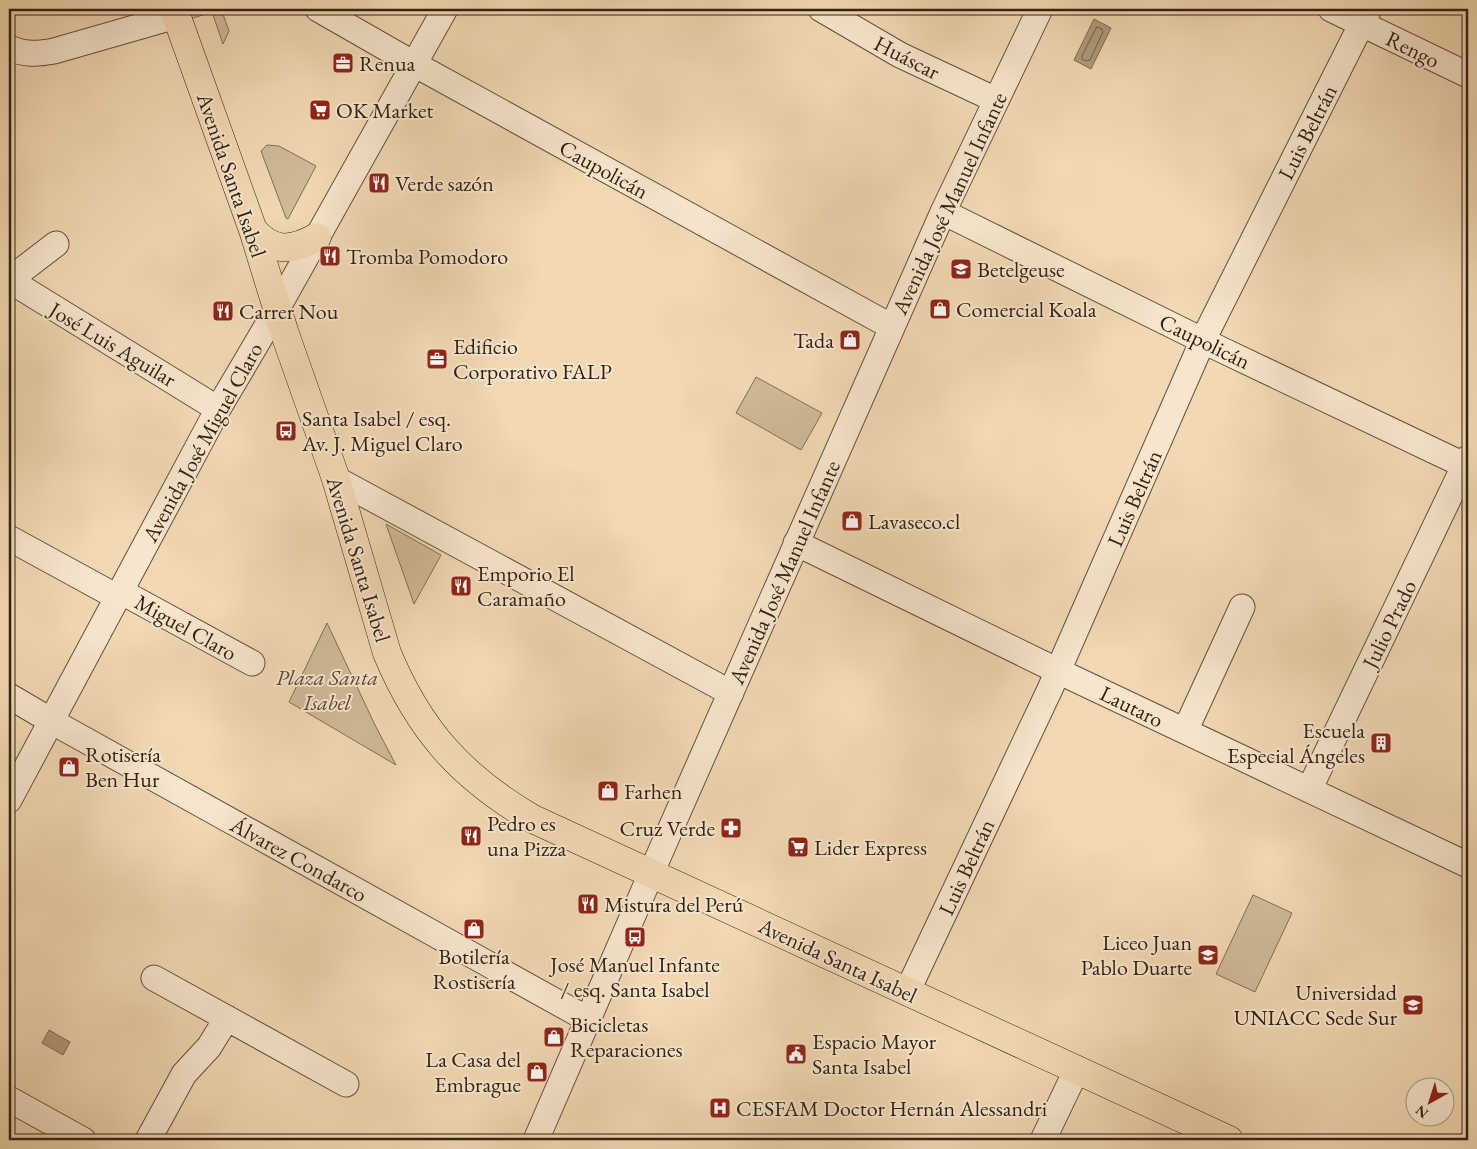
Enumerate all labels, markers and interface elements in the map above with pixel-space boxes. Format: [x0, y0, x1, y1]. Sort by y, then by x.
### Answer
street label: Rengo [1381, 24, 1445, 75]
street label: Huáscar [869, 29, 945, 87]
place label: Renua [359, 49, 415, 78]
office icon: Renua [331, 51, 355, 75]
street label: Luis Beltrán [1271, 80, 1344, 185]
street label: Avenida José Manuel Infante [885, 87, 1014, 320]
street label: Avenida Santa Isabel [190, 88, 273, 261]
place label: OK Market [336, 96, 434, 125]
supermarket icon: OK Market [308, 98, 332, 122]
street label: Caupolicán [554, 133, 654, 206]
place label: Verde sazón [395, 169, 494, 198]
restaurant icon: Verde sazón [367, 171, 391, 195]
place label: Tromba Pomodoro [346, 242, 508, 271]
restaurant icon: Tromba Pomodoro [318, 244, 342, 268]
place label: Betelgeuse [977, 255, 1065, 284]
school or university icon: Betelgeuse [949, 257, 973, 281]
street label: José Luis Aguilar [42, 294, 182, 394]
place label: Comercial Koala [956, 295, 1097, 324]
place label: Carrer Nou [239, 297, 339, 326]
shop icon: Comercial Koala [928, 297, 952, 321]
restaurant icon: Carrer Nou [211, 299, 235, 323]
street label: Caupolicán [1155, 307, 1255, 376]
place label: Tada [793, 326, 834, 355]
shop icon: Tada [838, 328, 862, 352]
place label: Edificio Corporativo FALP [453, 332, 612, 386]
street label: Avenida José Miguel Claro [135, 337, 269, 548]
office icon: Edificio Corporativo FALP [425, 347, 449, 371]
place label: Santa Isabel / esq. Av. J. Miguel Claro [301, 404, 463, 458]
bus stop icon: Santa Isabel / esq. Av. J. Miguel Claro [274, 419, 298, 443]
street label: Luis Beltrán [1100, 445, 1169, 551]
street label: Avenida José Manuel Infante [722, 455, 847, 690]
street label: Avenida Santa Isabel [319, 472, 398, 646]
place label: Lavaseco.cl [868, 507, 960, 536]
shop icon: Lavaseco.cl [840, 509, 864, 533]
place label: Emporio El Caramaño [477, 559, 575, 613]
restaurant icon: Emporio El Caramaño [449, 574, 473, 598]
street label: Julio Prado [1355, 575, 1423, 675]
street label: Miguel Claro [130, 587, 242, 667]
park label: Plaza Santa Isabel [276, 663, 378, 717]
street label: Lautaro [1095, 679, 1168, 734]
place label: Escuela Especial Ángeles [1227, 716, 1365, 770]
building icon: Escuela Especial Ángeles [1369, 731, 1393, 755]
place label: Rotisería Ben Hur [85, 740, 161, 794]
shop icon: Rotisería Ben Hur [57, 755, 81, 779]
place label: Farhen [624, 777, 683, 806]
shop icon: Farhen [596, 779, 620, 803]
street label: Álvarez Condarco [224, 809, 372, 909]
place label: Pedro es una Pizza [487, 809, 567, 863]
place label: Cruz Verde [620, 814, 715, 843]
street label: Luis Beltrán [932, 814, 1001, 920]
pharmacy icon: Cruz Verde [719, 816, 743, 840]
restaurant icon: Pedro es una Pizza [459, 824, 483, 848]
place label: Lider Express [814, 833, 927, 862]
supermarket icon: Lider Express [786, 835, 810, 859]
place label: Mistura del Perú [604, 890, 744, 919]
restaurant icon: Mistura del Perú [576, 892, 600, 916]
street label: Avenida Santa Isabel [753, 911, 922, 1010]
shop icon: Botilería Rostisería [462, 917, 486, 941]
bus stop icon: José Manuel Infante / esq. Santa Isabel [623, 925, 647, 949]
place label: Liceo Juan Pablo Duarte [1081, 928, 1192, 982]
place label: Botilería Rostisería [432, 942, 516, 996]
school or university icon: Liceo Juan Pablo Duarte [1196, 943, 1220, 967]
place label: José Manuel Infante / esq. Santa Isabel [548, 950, 720, 1004]
place label: Universidad UNIACC Sede Sur [1234, 978, 1398, 1032]
school or university icon: Universidad UNIACC Sede Sur [1401, 993, 1425, 1017]
place label: Bicicletas Reparaciones [570, 1010, 683, 1064]
shop icon: Bicicletas Reparaciones [542, 1025, 566, 1049]
place label: Espacio Mayor Santa Isabel [812, 1027, 937, 1081]
public building icon: Espacio Mayor Santa Isabel [784, 1042, 808, 1066]
place label: La Casa del Embrague [425, 1045, 521, 1099]
shop icon: La Casa del Embrague [525, 1060, 549, 1084]
north arrow [1404, 1076, 1454, 1126]
place label: CESFAM Doctor Hernán Alessandri [736, 1094, 1047, 1123]
hospital icon: CESFAM Doctor Hernán Alessandri [708, 1096, 732, 1120]
text: N [1411, 1101, 1432, 1123]

